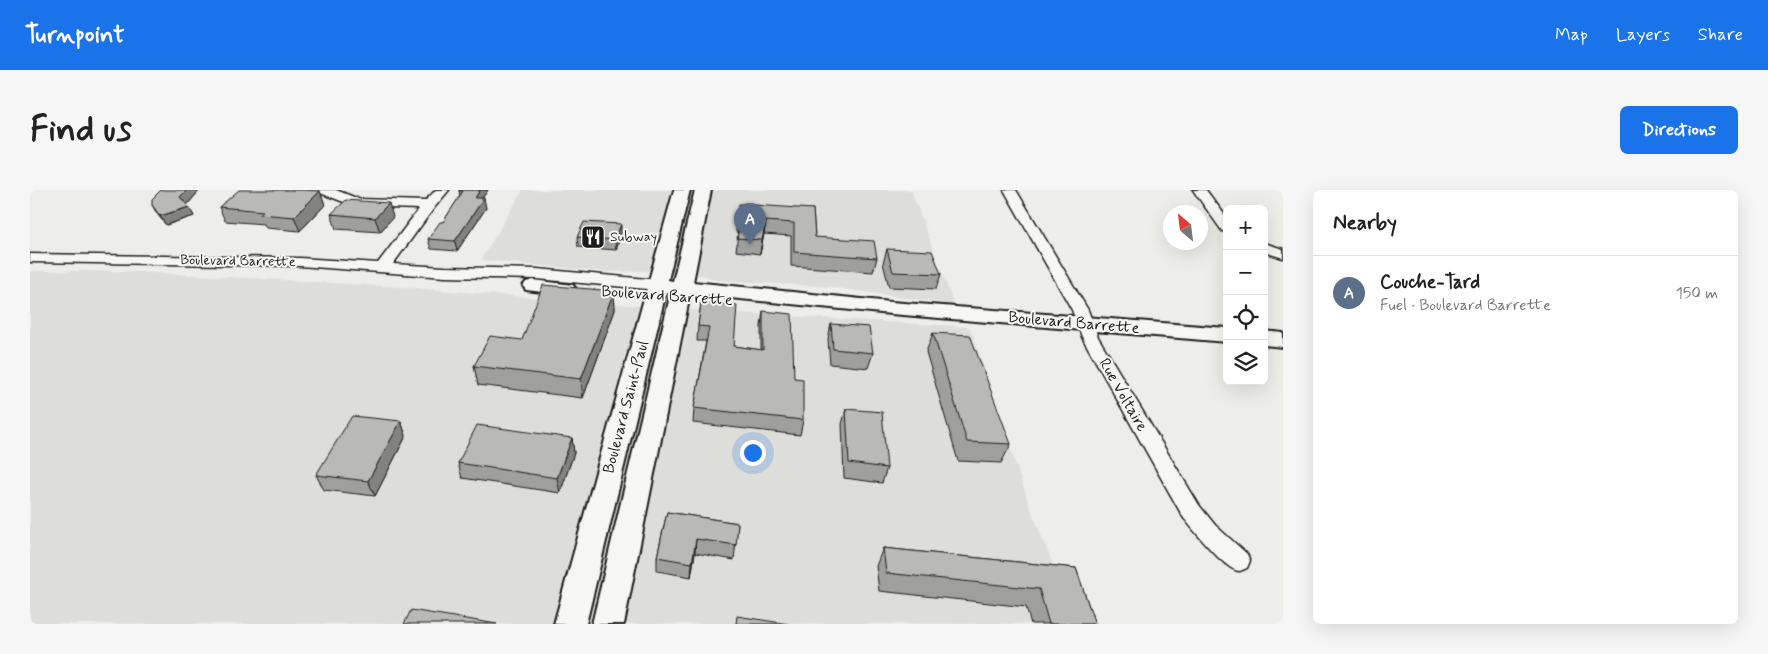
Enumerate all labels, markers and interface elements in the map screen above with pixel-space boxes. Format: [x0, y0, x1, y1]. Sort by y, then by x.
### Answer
text: Turnpoint [25, 20, 125, 51]
text: Map [1555, 23, 1588, 47]
text: Layers [1616, 23, 1670, 47]
text: Share [1698, 23, 1743, 47]
button: Directions [1620, 106, 1738, 154]
text: Find us [30, 107, 132, 153]
pin: A [734, 203, 766, 244]
north arrow [1163, 205, 1208, 250]
map controls [1223, 205, 1268, 385]
button: + [1223, 205, 1268, 250]
text: Nearby [1333, 209, 1397, 237]
restaurant icon: Subway [580, 224, 606, 250]
place label: Subway [610, 228, 657, 246]
button: − [1223, 250, 1268, 295]
street label: Boulevard Barrette [180, 251, 296, 271]
text: Couche-Tard [1380, 270, 1480, 295]
street label: Boulevard Barrette [601, 281, 734, 311]
text: A [1344, 283, 1354, 304]
text: 150 m [1676, 283, 1718, 304]
button: locate [1223, 295, 1268, 340]
text: Fuel · Boulevard Barrette [1380, 295, 1551, 316]
street label: Boulevard Barrette [1007, 307, 1141, 339]
street label: Boulevard Saint-Paul [598, 338, 654, 476]
button: layers [1223, 340, 1268, 385]
street label: Rue Voltaire [1094, 355, 1153, 436]
your location [740, 440, 766, 466]

